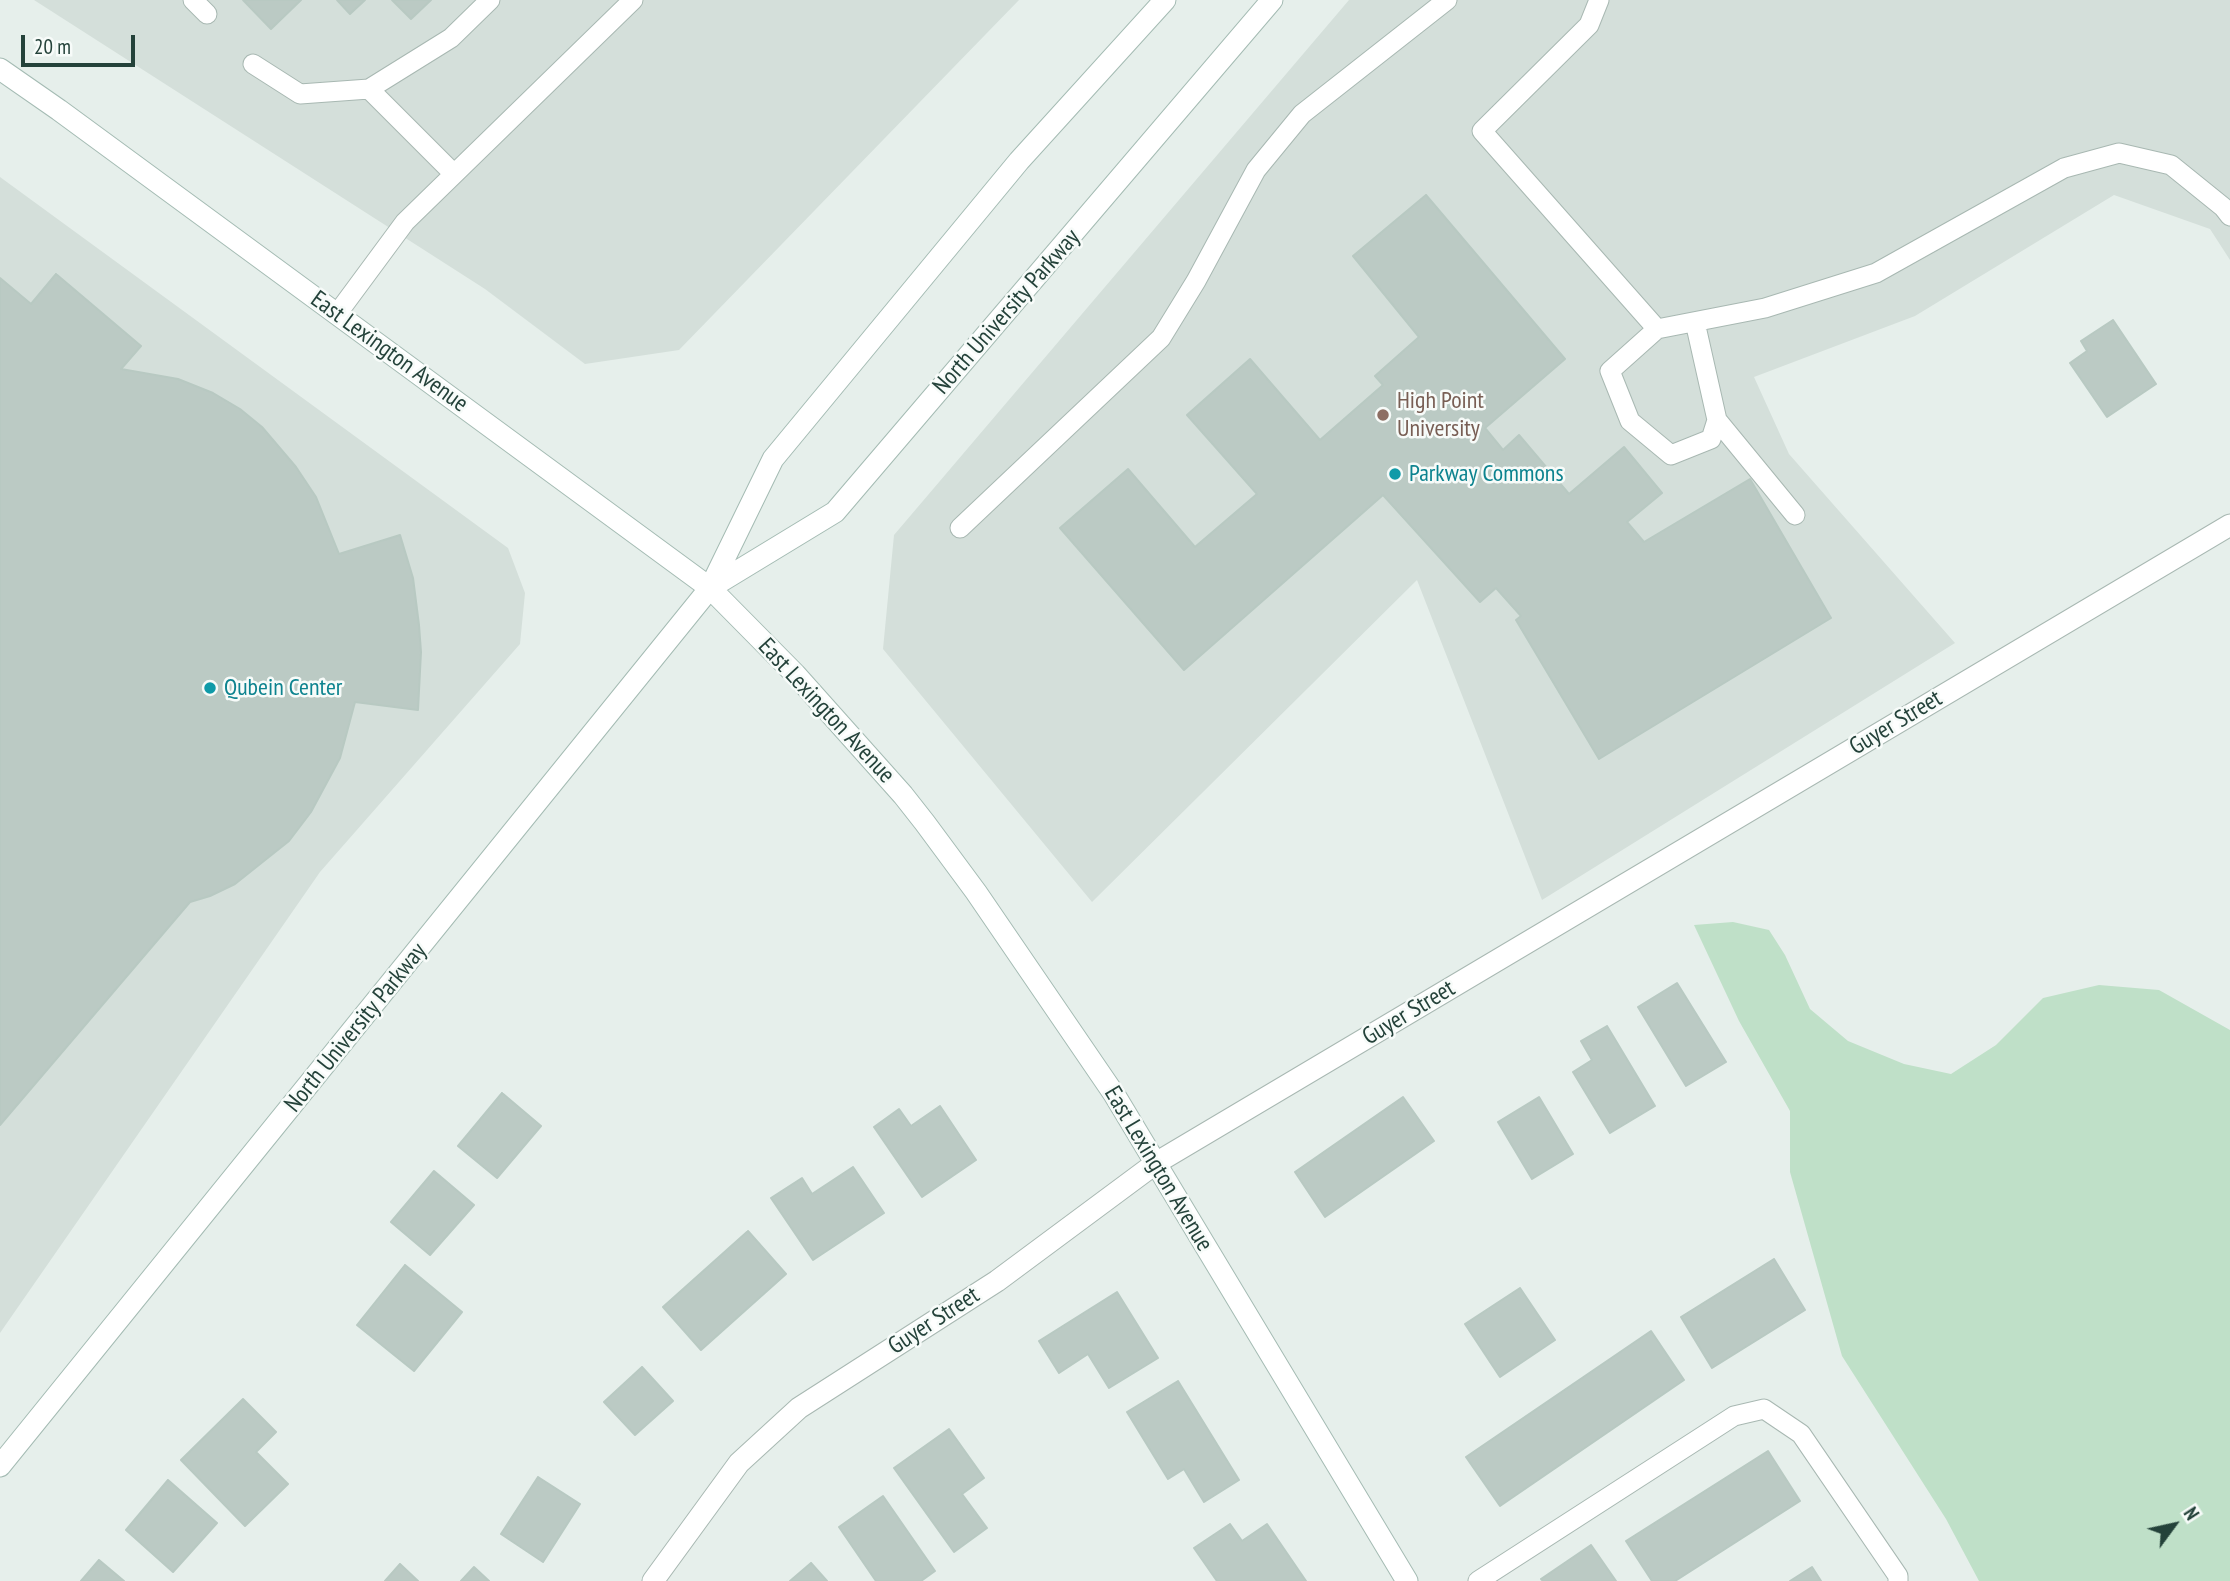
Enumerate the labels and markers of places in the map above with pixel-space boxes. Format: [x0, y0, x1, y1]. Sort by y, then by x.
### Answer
place label: High Point University [1397, 387, 1484, 443]
marker: High Point University [1375, 407, 1391, 423]
place label: Parkway Commons [1409, 460, 1563, 488]
marker: Parkway Commons [1387, 466, 1403, 482]
place label: Qubein Center [224, 674, 342, 702]
marker: Qubein Center [202, 680, 218, 696]

